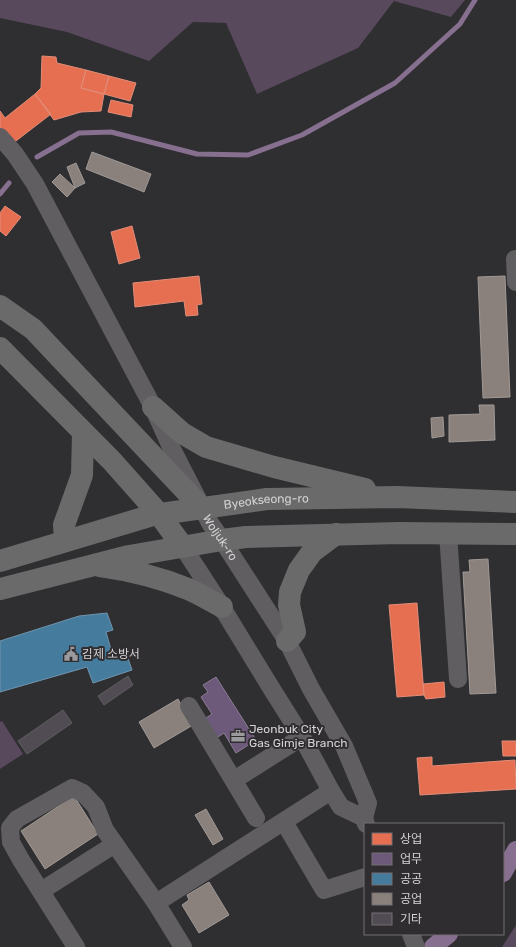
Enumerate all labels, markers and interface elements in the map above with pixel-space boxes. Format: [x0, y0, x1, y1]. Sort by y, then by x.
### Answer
street label: Byeokseong-ro [223, 491, 309, 512]
street label: Woljuk-ro [200, 512, 240, 563]
public building icon: 김제 소방서 [63, 646, 79, 662]
place label: 김제 소방서 [82, 647, 140, 661]
place label: Jeonbuk City Gas Gimje Branch [249, 722, 348, 750]
office icon: Jeonbuk City Gas Gimje Branch [230, 728, 246, 744]
legend [364, 823, 504, 935]
text: 상업 [400, 832, 422, 846]
text: 업무 [400, 852, 422, 866]
text: 공공 [400, 872, 422, 886]
text: 공업 [400, 892, 422, 906]
text: 기타 [400, 912, 422, 926]

